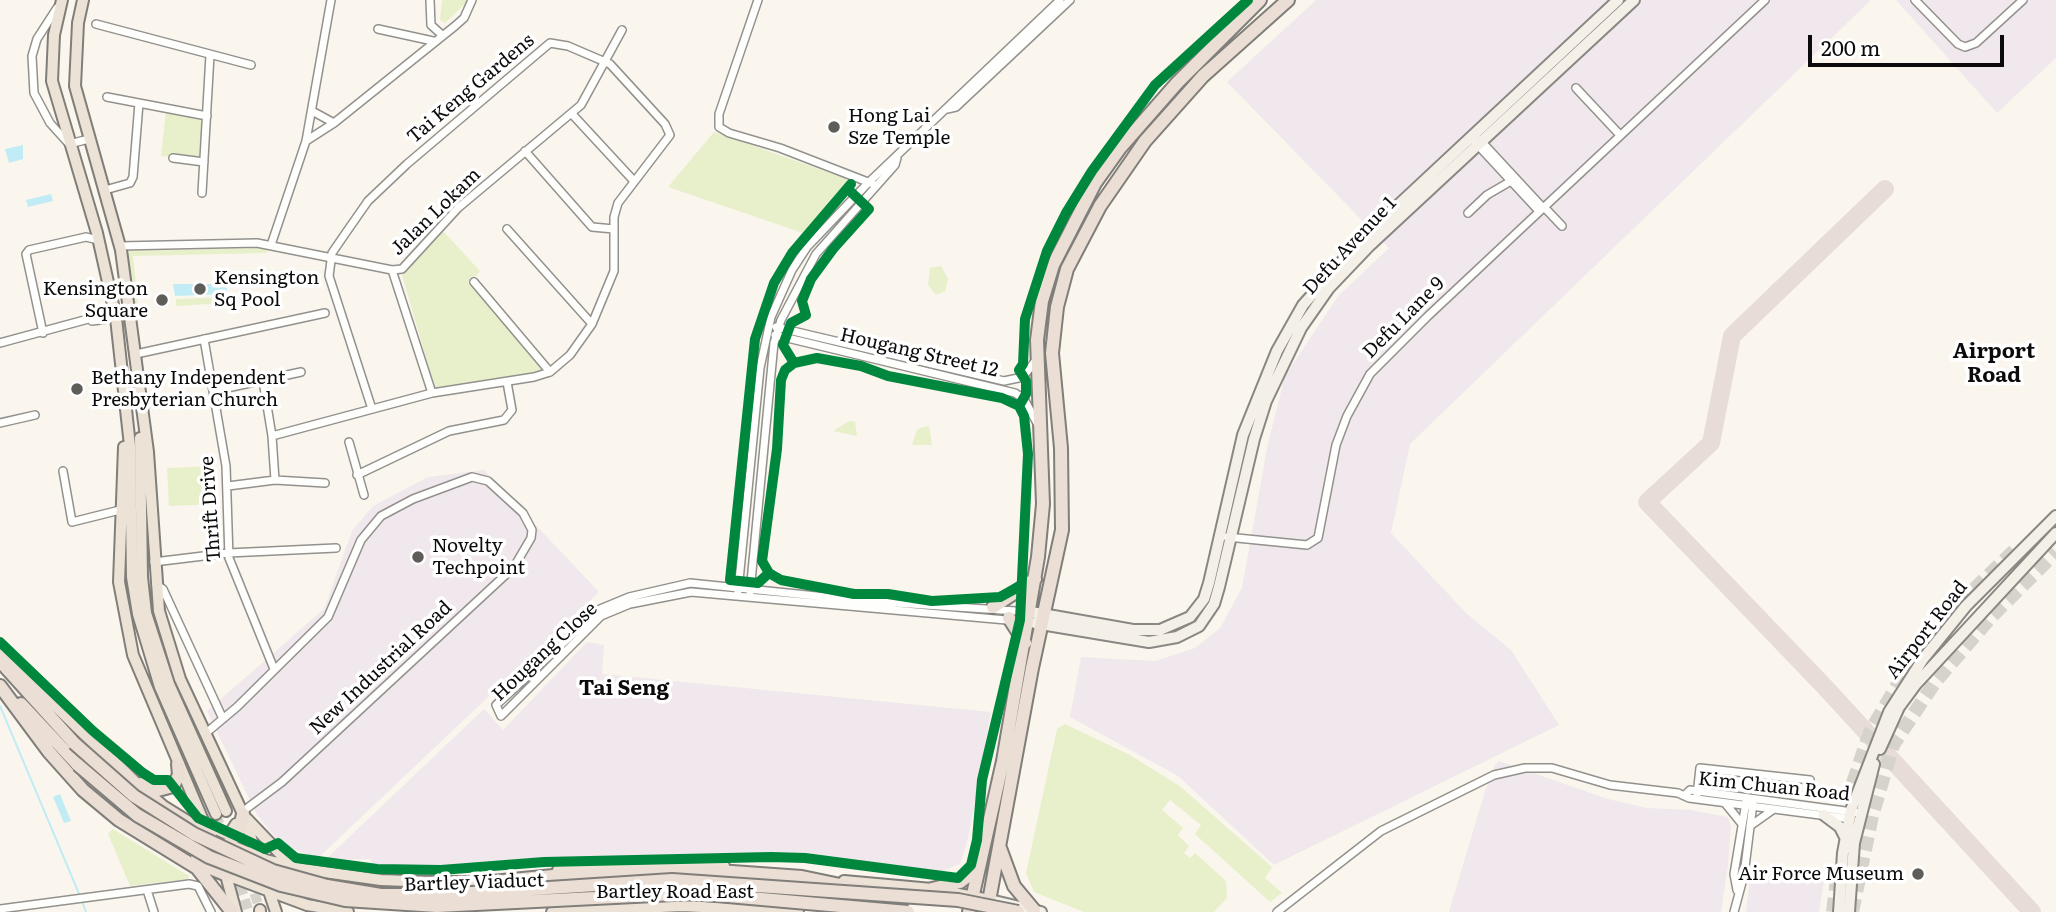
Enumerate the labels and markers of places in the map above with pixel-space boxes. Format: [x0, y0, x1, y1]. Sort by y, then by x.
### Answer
place label: Hong Lai Sze Temple [848, 105, 950, 149]
marker: Hong Lai Sze Temple [826, 119, 842, 135]
place label: Kensington Sq Pool [214, 267, 319, 311]
place label: Kensington Square [43, 278, 148, 322]
marker: Kensington Sq Pool [192, 281, 208, 297]
marker: Kensington Square [154, 292, 170, 308]
place label: Bethany Independent Presbyterian Church [91, 367, 286, 411]
marker: Bethany Independent Presbyterian Church [69, 381, 85, 397]
place label: Novelty Techpoint [432, 535, 525, 579]
marker: Novelty Techpoint [410, 549, 426, 565]
place label: Air Force Museum [1738, 863, 1904, 885]
marker: Air Force Museum [1910, 866, 1926, 882]

